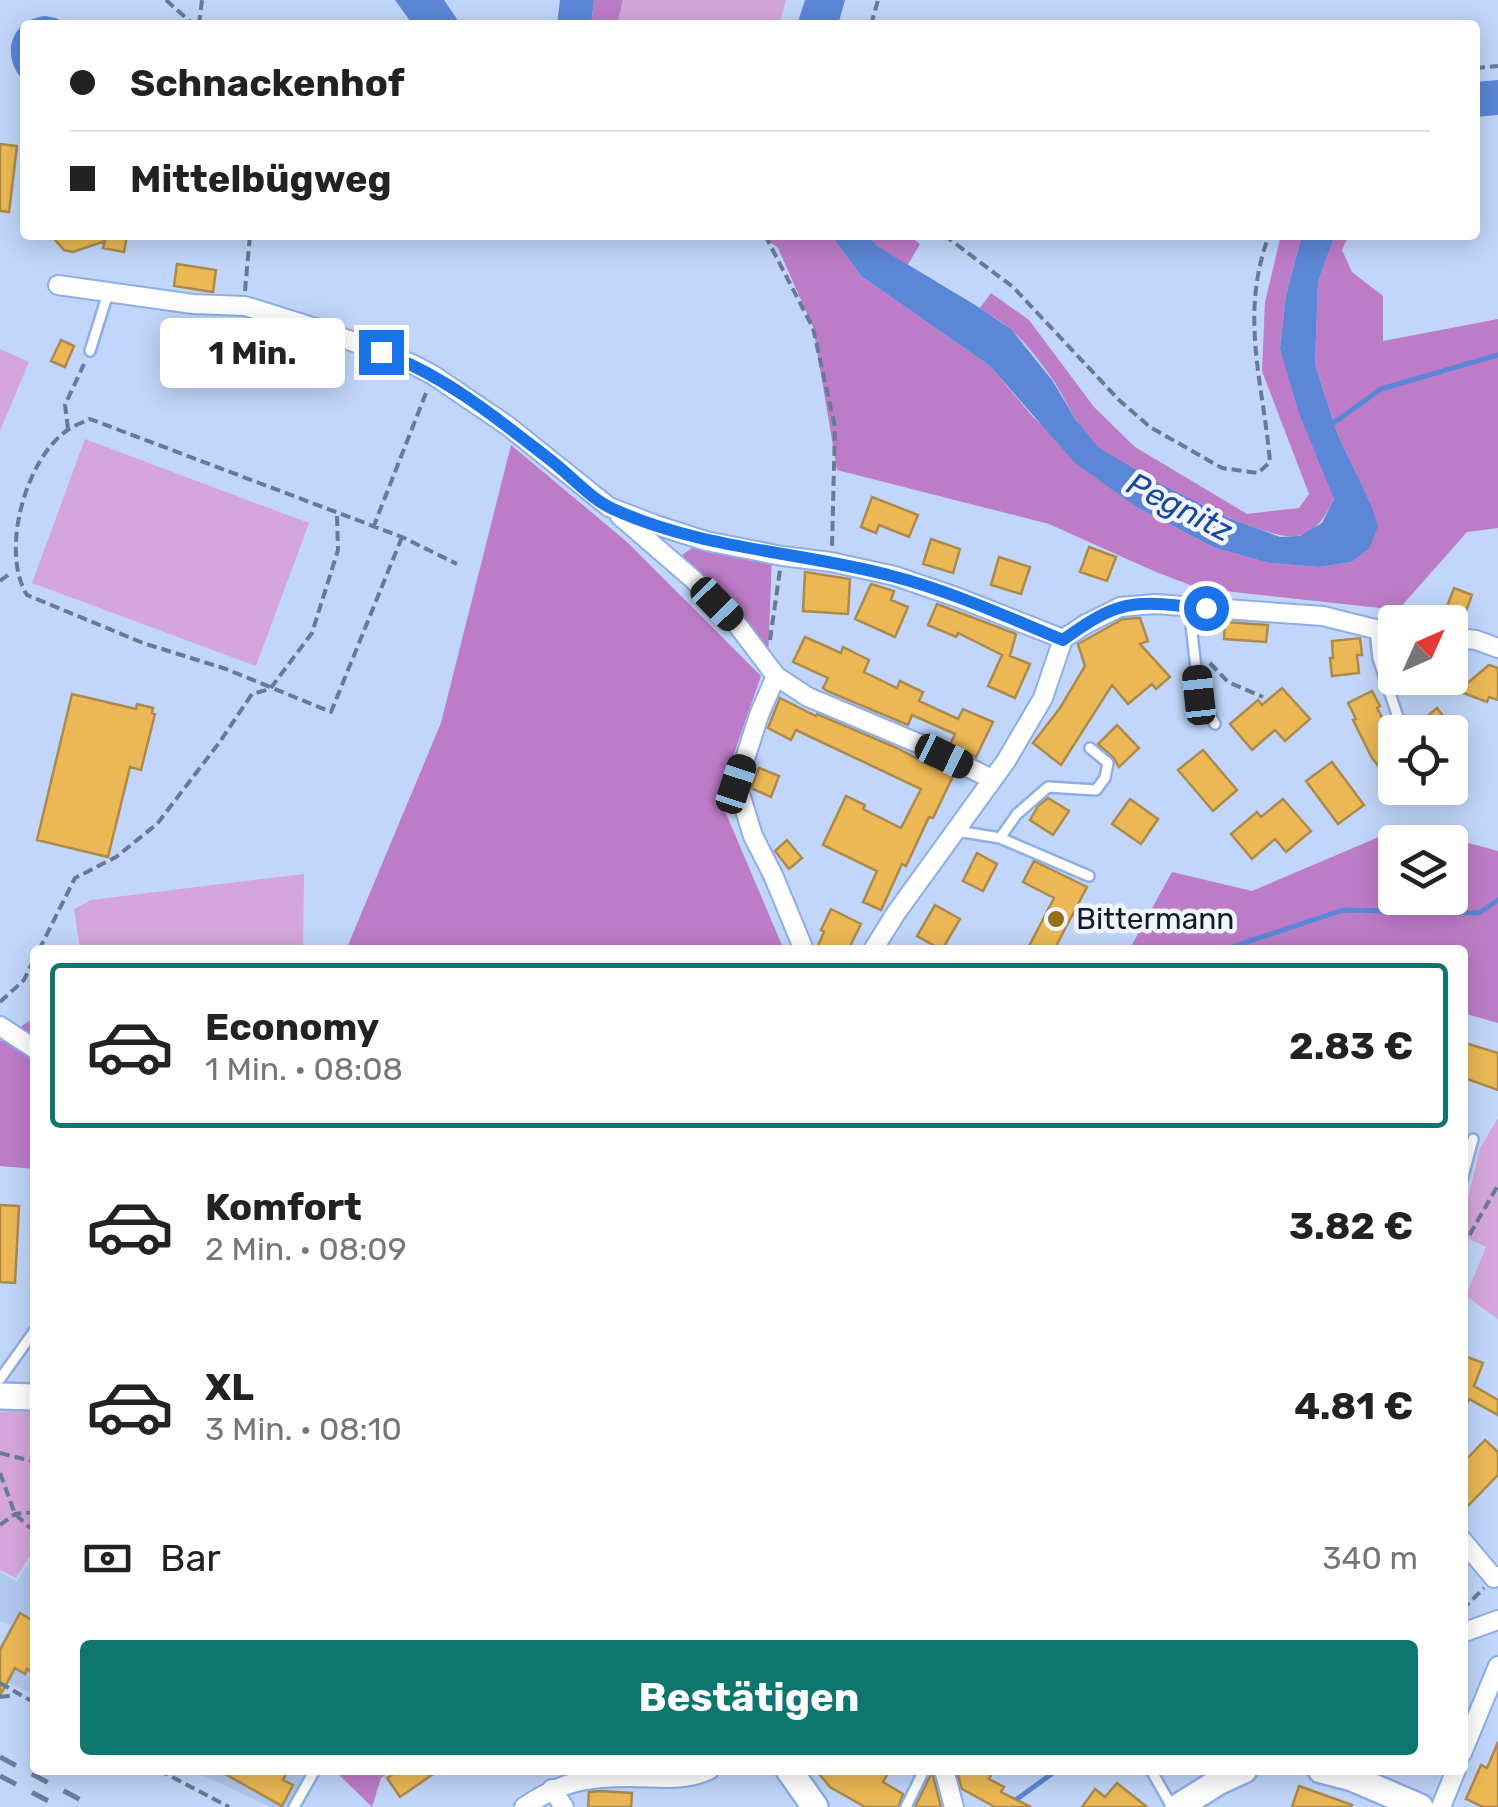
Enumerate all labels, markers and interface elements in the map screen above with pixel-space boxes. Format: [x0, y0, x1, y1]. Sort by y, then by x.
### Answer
text: Schnackenhof [130, 60, 405, 106]
text: Mittelbügweg [130, 156, 392, 202]
callout: 1 Min. [161, 317, 346, 387]
route end [359, 330, 404, 375]
text: 1 Min. [208, 334, 297, 372]
water label: Pegnitz [1121, 464, 1239, 550]
car [685, 572, 749, 636]
route start [1184, 586, 1229, 631]
north arrow [1378, 605, 1468, 695]
map controls [1378, 605, 1468, 915]
car [1181, 664, 1217, 726]
button: locate [1378, 715, 1468, 805]
car [910, 729, 978, 783]
car [712, 751, 760, 817]
button: layers [1378, 825, 1468, 915]
place label: Bittermann [1076, 901, 1235, 937]
marker: Bittermann [1045, 908, 1067, 930]
icon: car [85, 1001, 175, 1091]
text: Economy [205, 1004, 379, 1050]
text: 2.83 € [1289, 1023, 1413, 1069]
text: 1 Min. · 08:08 [205, 1050, 403, 1088]
icon: car [85, 1181, 175, 1271]
text: Komfort [205, 1184, 362, 1230]
text: 3.82 € [1289, 1203, 1413, 1249]
text: 2 Min. · 08:09 [205, 1230, 407, 1268]
icon: car [85, 1361, 175, 1451]
text: XL [205, 1364, 254, 1410]
text: 4.81 € [1294, 1383, 1413, 1429]
text: 3 Min. · 08:10 [205, 1410, 402, 1448]
icon: cash [80, 1531, 135, 1586]
text: Bar [160, 1535, 221, 1581]
text: 340 m [1322, 1539, 1418, 1577]
button: Bestätigen [80, 1640, 1418, 1755]

